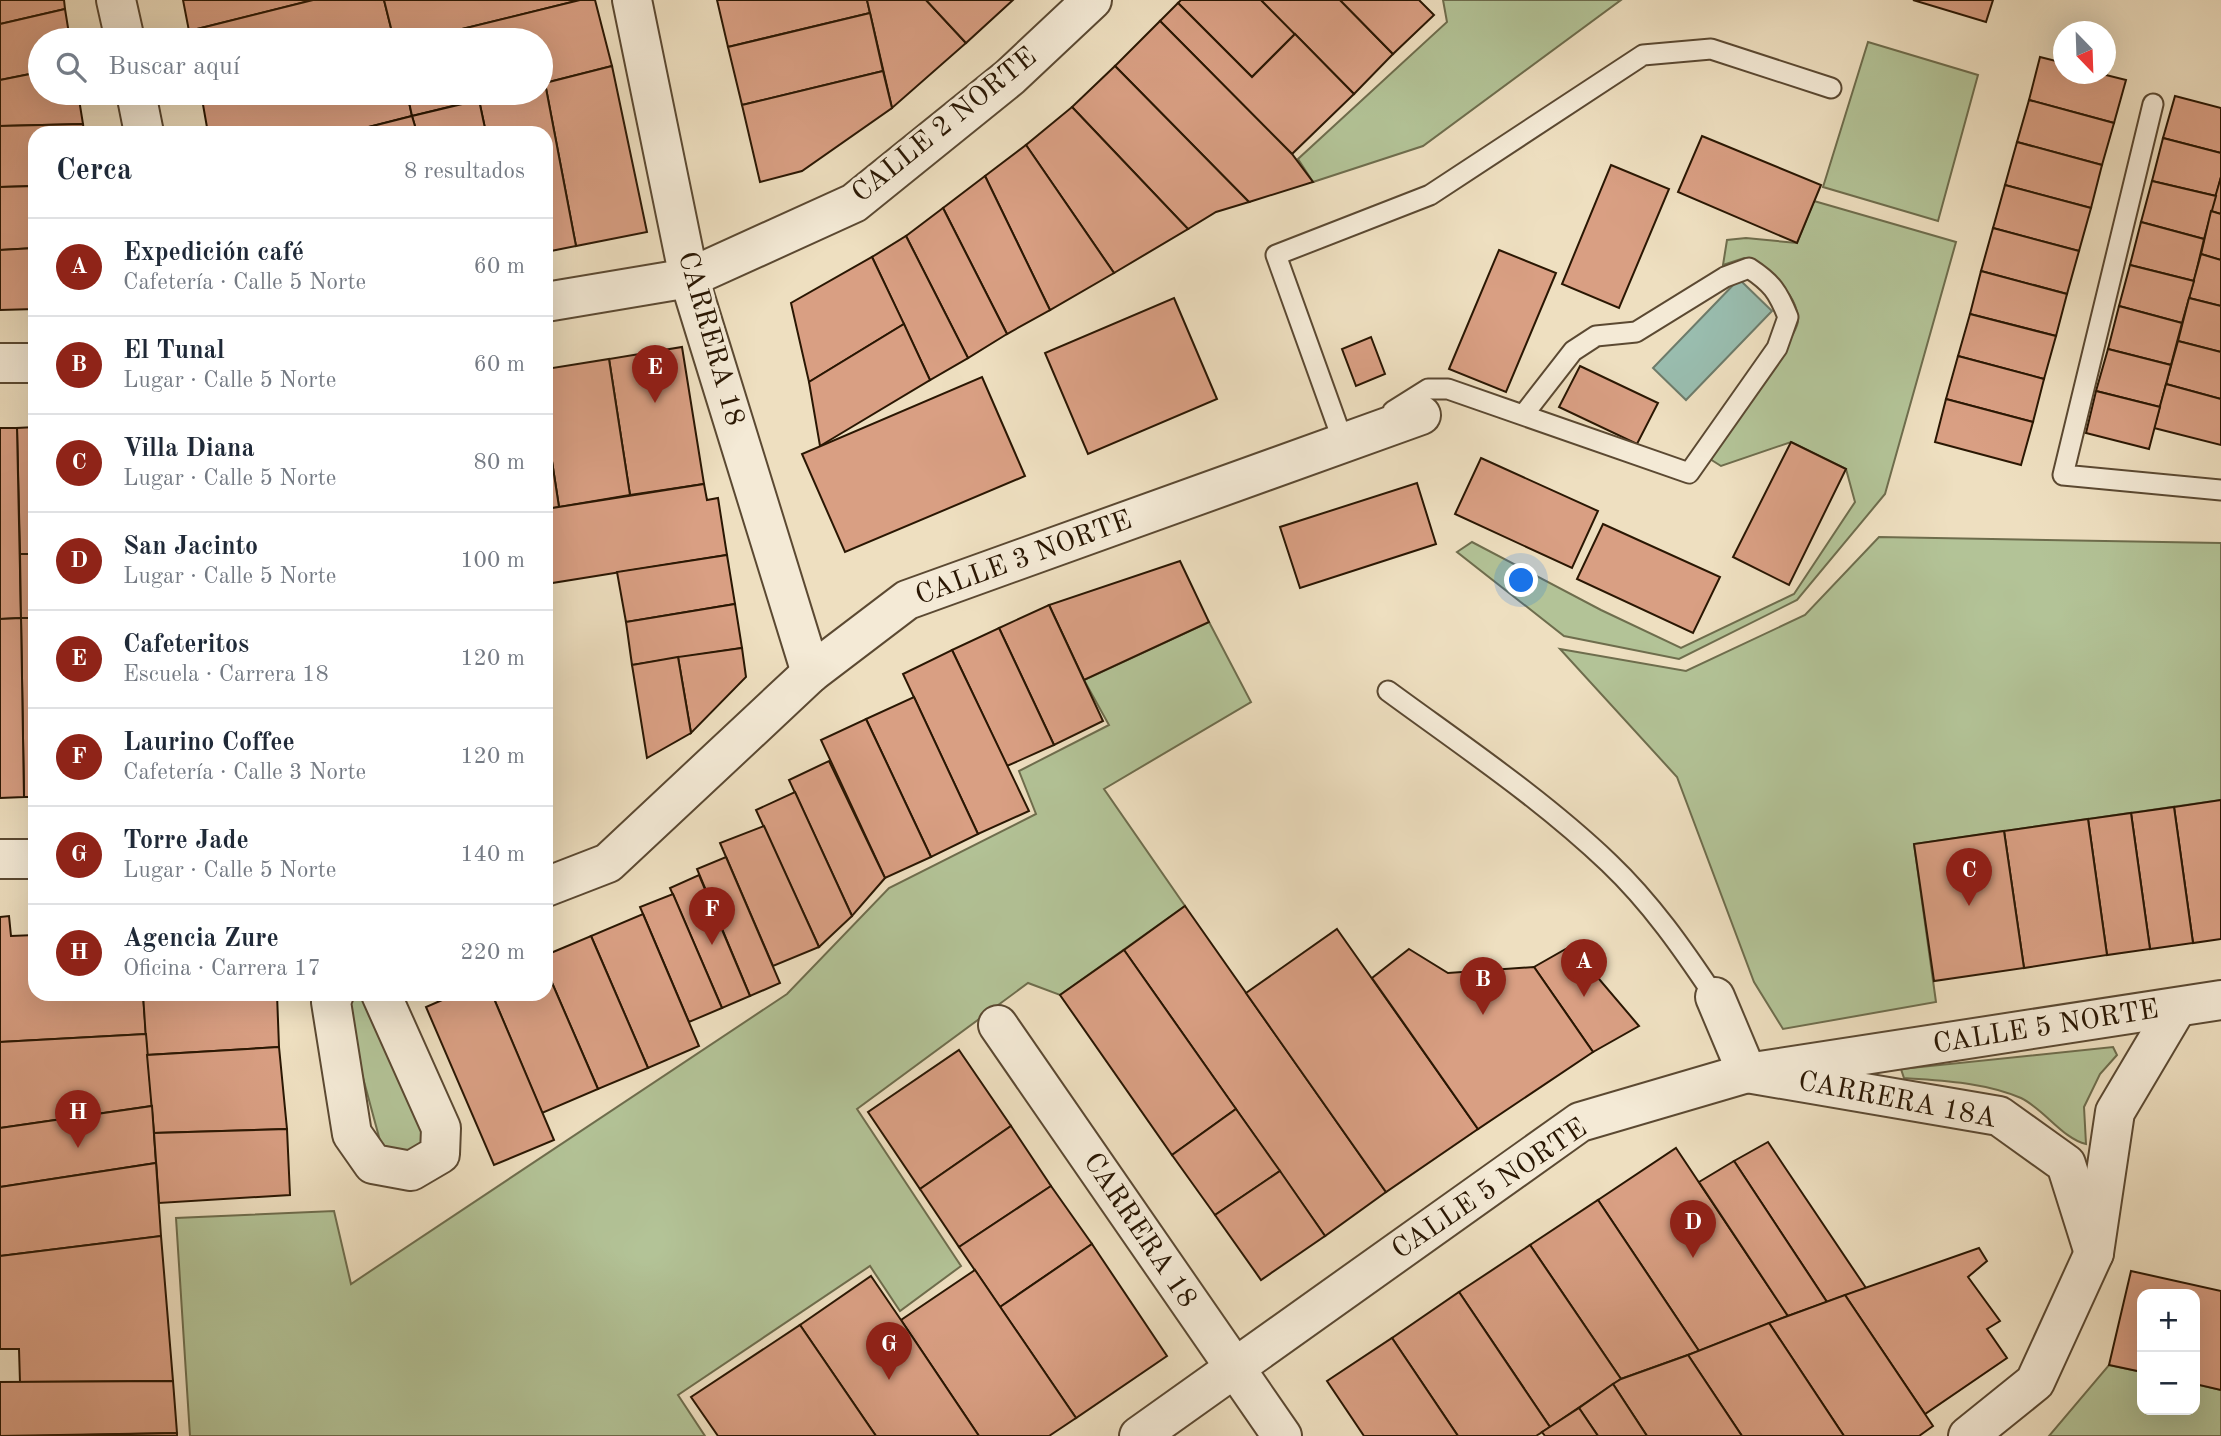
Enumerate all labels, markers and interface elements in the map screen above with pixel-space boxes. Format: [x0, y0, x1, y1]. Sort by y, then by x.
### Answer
north arrow [2053, 21, 2116, 84]
search box [28, 28, 553, 105]
street label: CALLE 2 NORTE [848, 43, 1042, 209]
icon: search [52, 48, 90, 86]
text: Buscar aquí [108, 54, 240, 80]
text: Cerca [56, 156, 132, 186]
text: 8 resultados [404, 160, 525, 183]
text: Expedición café [123, 240, 304, 266]
street label: CARRERA 18 [672, 249, 748, 429]
text: A [70, 255, 88, 278]
text: 60 m [474, 255, 525, 278]
text: Cafetería · Calle 5 Norte [123, 271, 366, 294]
text: El Tunal [123, 338, 225, 364]
pin: E [632, 345, 678, 403]
text: B [71, 353, 87, 376]
text: 60 m [474, 353, 525, 376]
text: Lugar · Calle 5 Norte [123, 369, 336, 392]
text: Villa Diana [123, 436, 255, 462]
text: C [71, 451, 87, 474]
text: 80 m [474, 451, 525, 474]
text: Lugar · Calle 5 Norte [123, 467, 336, 490]
street label: CALLE 3 NORTE [912, 507, 1136, 611]
text: San Jacinto [123, 534, 258, 560]
text: D [70, 549, 88, 572]
text: 100 m [460, 549, 525, 572]
your location [1504, 563, 1538, 597]
text: Lugar · Calle 5 Norte [123, 565, 336, 588]
text: Cafeteritos [123, 632, 249, 658]
text: E [71, 647, 87, 670]
text: 120 m [460, 647, 525, 670]
text: Escuela · Carrera 18 [123, 663, 329, 686]
text: Laurino Coffee [123, 730, 295, 756]
text: F [71, 745, 87, 768]
text: 120 m [460, 745, 525, 768]
text: Cafetería · Calle 3 Norte [123, 761, 366, 784]
text: Torre Jade [123, 828, 249, 854]
text: G [71, 843, 87, 866]
text: 140 m [460, 843, 525, 866]
pin: C [1946, 848, 1992, 906]
text: Lugar · Calle 5 Norte [123, 859, 336, 882]
pin: F [689, 887, 735, 945]
text: Agencia Zure [123, 926, 279, 952]
pin: A [1561, 939, 1607, 997]
text: H [70, 941, 88, 964]
text: 220 m [460, 941, 525, 964]
text: Oficina · Carrera 17 [123, 957, 321, 980]
pin: B [1460, 957, 1506, 1015]
street label: CALLE 5 NORTE [1931, 996, 2161, 1060]
street label: CARRERA 18A [1796, 1068, 1998, 1134]
pin: H [55, 1090, 101, 1148]
street label: CALLE 5 NORTE [1388, 1115, 1592, 1265]
street label: CARRERA 18 [1077, 1149, 1201, 1313]
pin: D [1670, 1200, 1716, 1258]
map controls [2137, 1289, 2200, 1415]
button: + [2137, 1289, 2200, 1352]
pin: G [866, 1322, 912, 1380]
button: − [2137, 1352, 2200, 1415]

